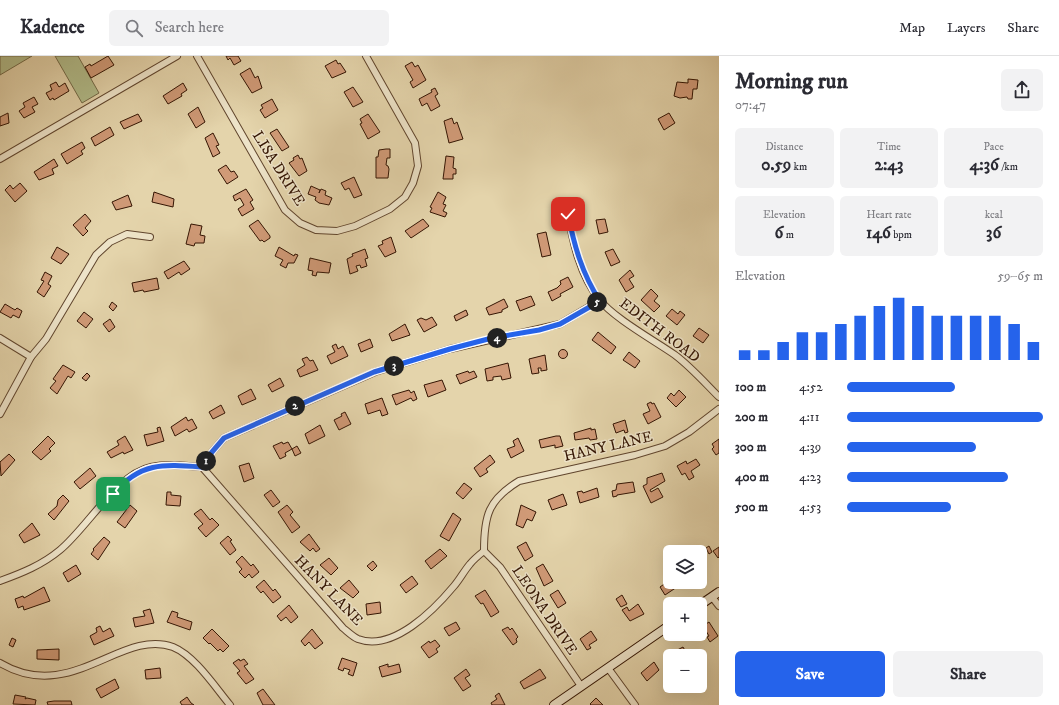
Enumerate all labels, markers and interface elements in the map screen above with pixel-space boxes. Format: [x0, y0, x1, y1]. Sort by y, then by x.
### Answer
search box [109, 10, 389, 46]
text: Kadence [20, 16, 85, 39]
icon: search [123, 17, 145, 39]
text: Search here [155, 18, 224, 37]
text: Map [899, 19, 925, 37]
text: Layers [947, 19, 985, 37]
text: Share [1007, 19, 1039, 37]
text: Morning run [735, 68, 848, 95]
button: share [1001, 69, 1043, 111]
text: 07:47 [735, 97, 766, 113]
street label: LISA DRIVE [248, 127, 309, 210]
text: Distance [765, 140, 803, 154]
text: Time [877, 140, 901, 154]
text: Pace [983, 140, 1004, 154]
text: 0.59 [761, 154, 791, 176]
text: 2:43 [875, 154, 903, 176]
text: 4:36 [969, 154, 999, 176]
text: km [791, 160, 807, 174]
text: /km [999, 160, 1018, 174]
pin [551, 197, 585, 231]
icon: check [557, 203, 579, 225]
text: Elevation [763, 208, 806, 222]
text: Heart rate [866, 208, 912, 222]
text: kcal [985, 208, 1003, 222]
text: 6 [775, 222, 783, 244]
text: 146 [866, 222, 891, 244]
text: 36 [986, 222, 1001, 244]
text: m [783, 228, 794, 242]
text: bpm [891, 228, 912, 242]
text: Elevation [735, 268, 785, 284]
text: 59–65 m [997, 268, 1043, 284]
pin: 5 [587, 292, 607, 312]
street label: EDITH ROAD [616, 294, 704, 367]
text: 5 [594, 295, 600, 309]
pin: 4 [487, 328, 507, 348]
text: 4 [494, 331, 500, 345]
pin: 3 [384, 356, 404, 376]
text: 3 [392, 359, 396, 373]
text: 100 m [735, 379, 766, 395]
text: 4:52 [799, 379, 823, 395]
pin: 2 [285, 396, 305, 416]
text: 2 [292, 399, 298, 413]
text: 200 m [735, 409, 768, 425]
text: 4:11 [799, 409, 819, 425]
street label: HANY LANE [562, 427, 655, 466]
text: 300 m [735, 439, 766, 455]
text: 4:39 [799, 439, 821, 455]
pin: 1 [196, 451, 216, 471]
text: 1 [204, 454, 208, 468]
text: 400 m [735, 469, 769, 485]
text: 4:23 [799, 469, 821, 485]
pin [96, 477, 130, 511]
icon: arrive [102, 483, 124, 505]
text: 500 m [735, 499, 768, 515]
text: 4:53 [799, 499, 821, 515]
map controls [663, 545, 707, 693]
button: layers [663, 545, 707, 589]
street label: HANY LANE [290, 551, 367, 630]
street label: LEONA DRIVE [508, 562, 582, 659]
button: + [663, 597, 707, 641]
button: − [663, 649, 707, 693]
button: Save [735, 651, 885, 697]
button: Share [893, 651, 1043, 697]

